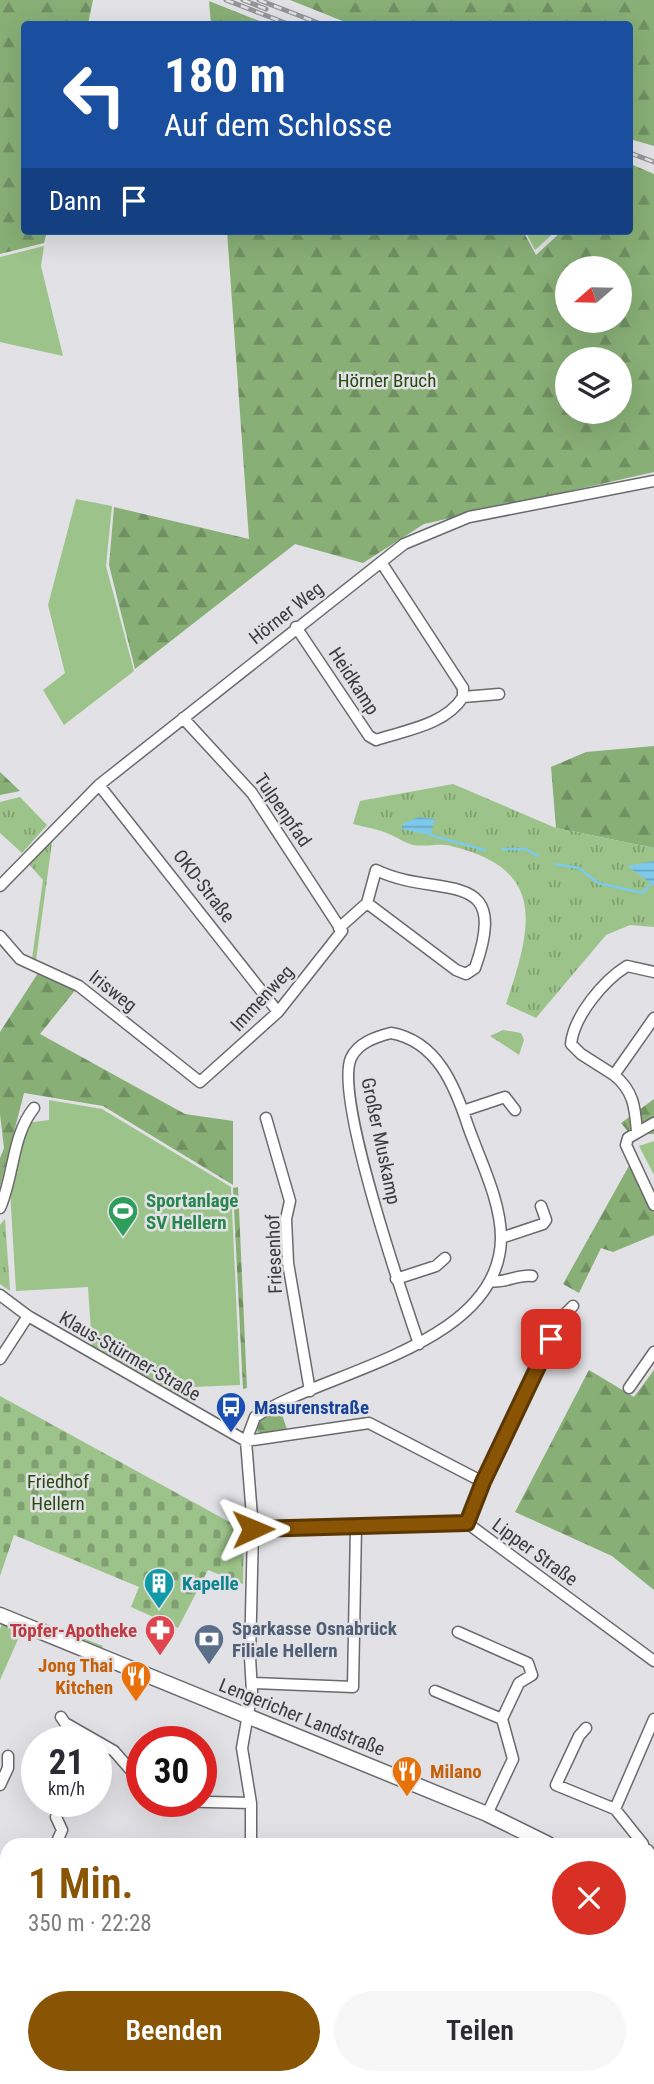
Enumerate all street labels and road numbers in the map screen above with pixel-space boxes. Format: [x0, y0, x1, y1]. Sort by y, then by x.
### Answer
street label: Hörner Weg [244, 577, 328, 649]
street label: Heidkamp [324, 643, 384, 719]
street label: Tulpenpfad [250, 769, 316, 851]
street label: OKD-Straße [168, 845, 240, 927]
street label: Immenweg [226, 960, 298, 1036]
street label: Irisweg [85, 965, 141, 1017]
street label: Großer Muskamp [356, 1076, 406, 1206]
street label: Friesenhof [261, 1214, 287, 1294]
street label: Klaus-Stürmer-Straße [55, 1306, 205, 1406]
street label: Lipper Straße [488, 1513, 582, 1591]
street label: Lengericher Landstraße [216, 1673, 388, 1761]

